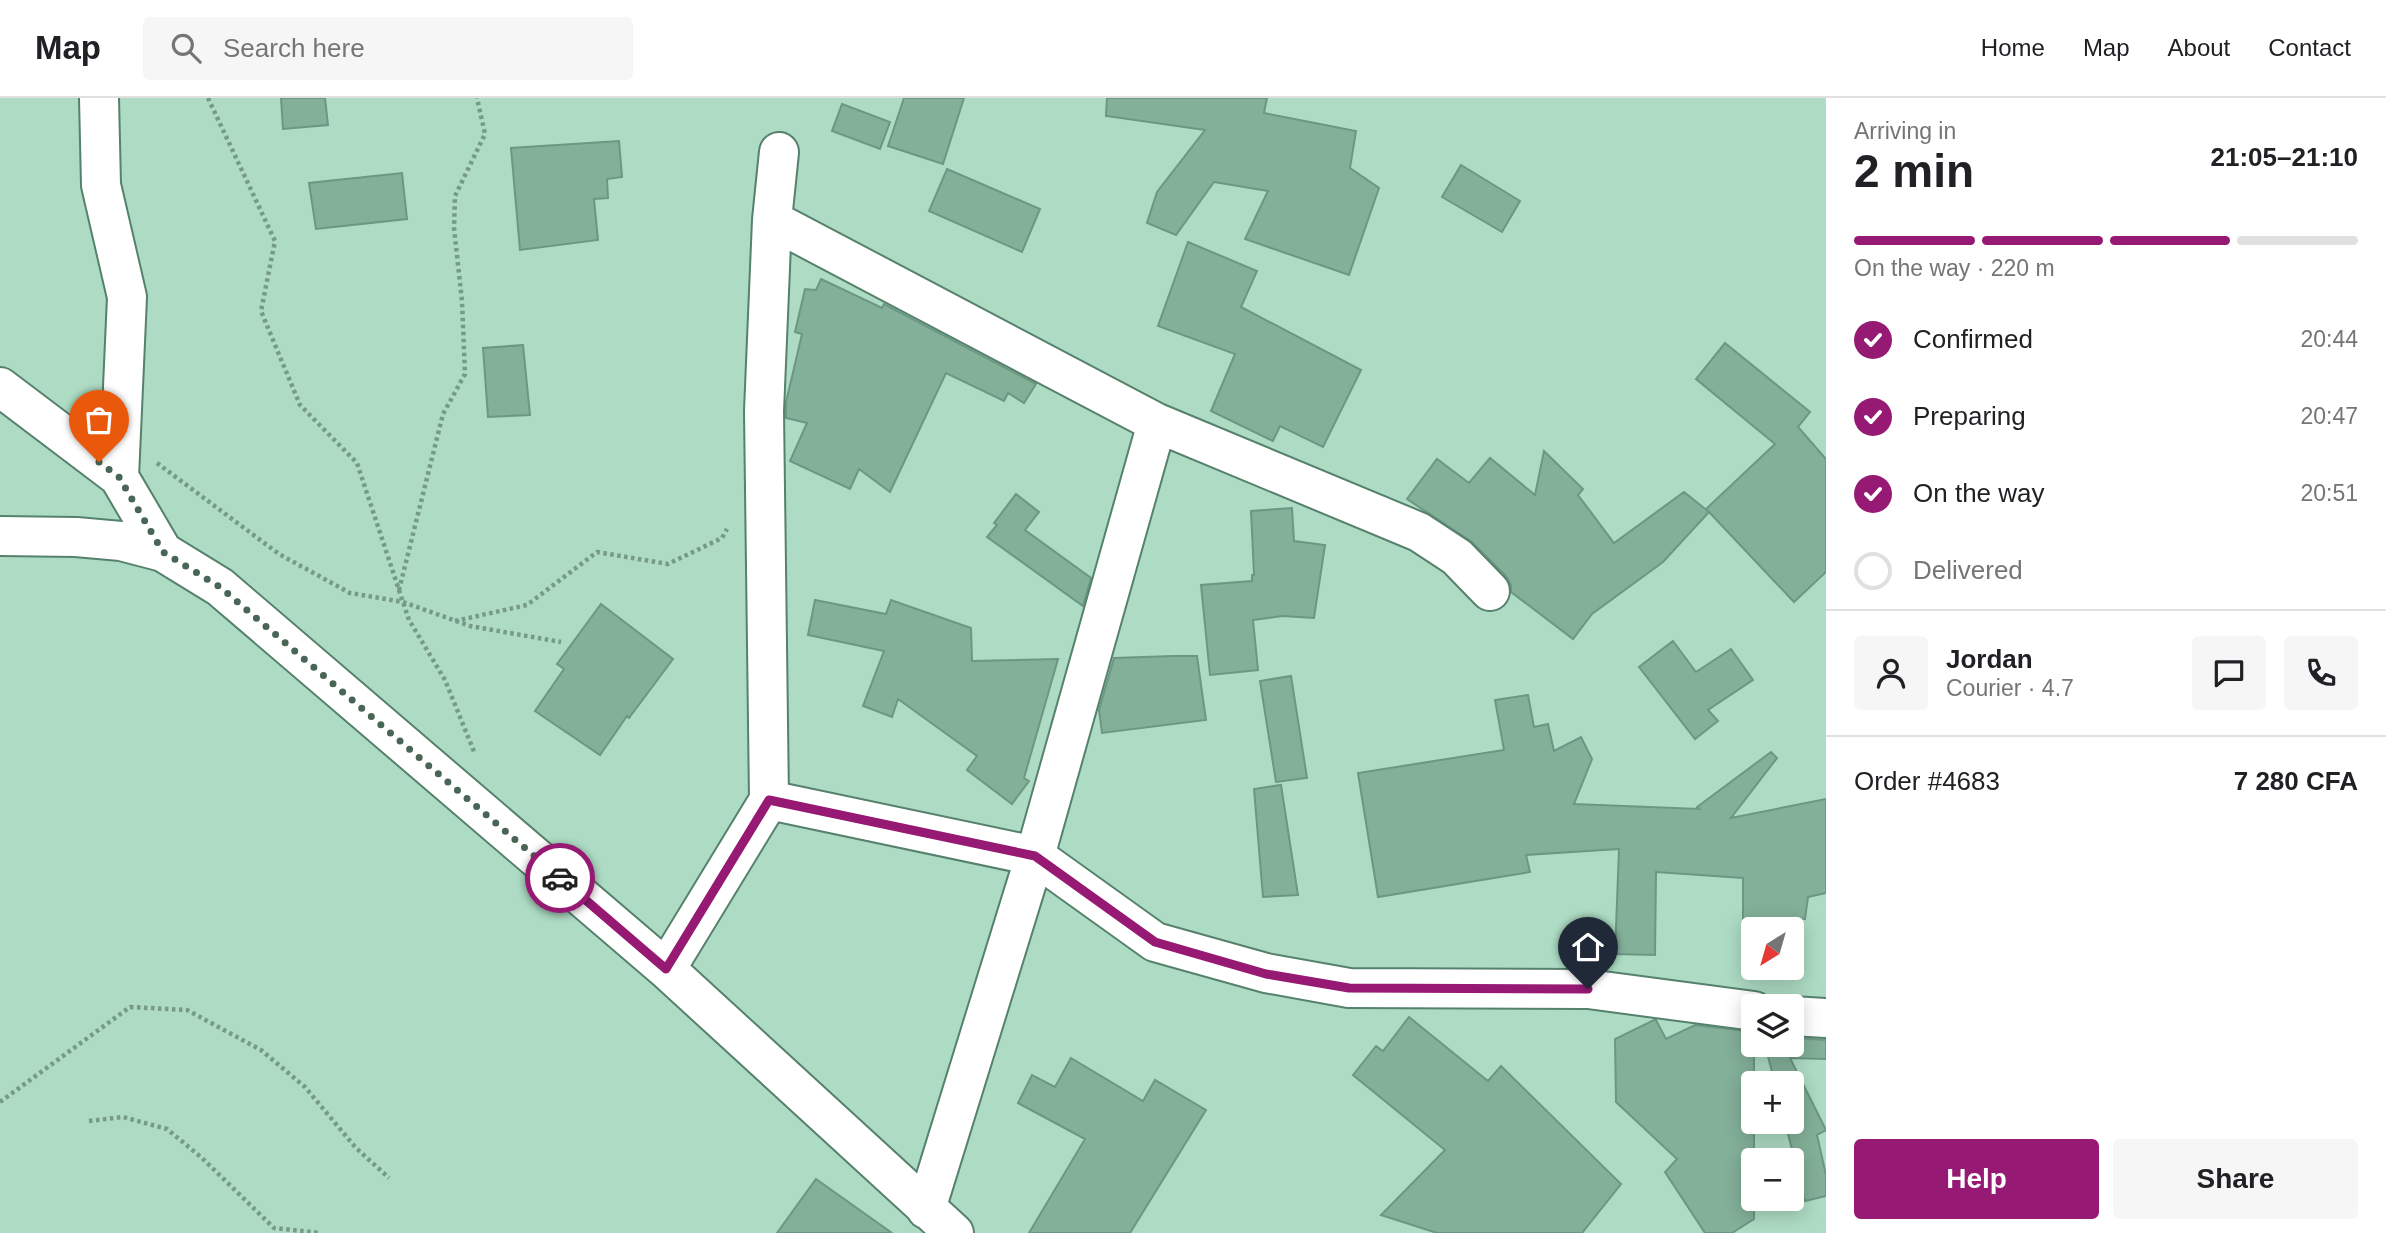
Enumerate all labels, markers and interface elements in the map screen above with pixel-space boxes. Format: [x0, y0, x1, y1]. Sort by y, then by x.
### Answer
search box [143, 17, 633, 80]
text: Map [35, 29, 101, 66]
icon: search [167, 29, 205, 67]
text: Search here [223, 33, 365, 63]
text: Home [1981, 34, 2045, 61]
text: Map [2083, 34, 2130, 61]
text: About [2168, 34, 2230, 61]
text: Contact [2268, 34, 2351, 61]
text: Arriving in [1854, 118, 1956, 144]
text: 21:05–21:10 [2211, 142, 2358, 172]
text: 2 min [1854, 145, 1974, 197]
text: On the way · 220 m [1854, 255, 2055, 281]
icon: check [1854, 321, 1892, 359]
text: Confirmed [1913, 324, 2033, 354]
text: 20:44 [2300, 326, 2358, 352]
pin [69, 390, 129, 462]
icon: check [1854, 398, 1892, 436]
icon: bag [80, 401, 118, 439]
text: Preparing [1913, 401, 2026, 431]
text: 20:47 [2300, 403, 2358, 429]
icon: check [1854, 475, 1892, 513]
text: On the way [1913, 478, 2045, 508]
text: 20:51 [2300, 480, 2358, 506]
text: Delivered [1913, 555, 2023, 585]
button: person [1854, 636, 1928, 710]
button: chat [2192, 636, 2266, 710]
button: phone [2284, 636, 2358, 710]
text: Jordan [1946, 644, 2033, 674]
text: Courier · 4.7 [1946, 675, 2074, 701]
text: Order #4683 [1854, 766, 2000, 796]
text: 7 280 CFA [2234, 766, 2358, 796]
courier [525, 843, 595, 913]
icon: car [541, 859, 579, 897]
pin [1558, 917, 1618, 989]
north arrow [1741, 917, 1804, 980]
map controls [1741, 917, 1804, 1211]
icon: home [1569, 928, 1607, 966]
button: layers [1741, 994, 1804, 1057]
button: + [1741, 1071, 1804, 1134]
button: Help [1854, 1139, 2099, 1219]
button: Share [2113, 1139, 2358, 1219]
button: − [1741, 1148, 1804, 1211]

